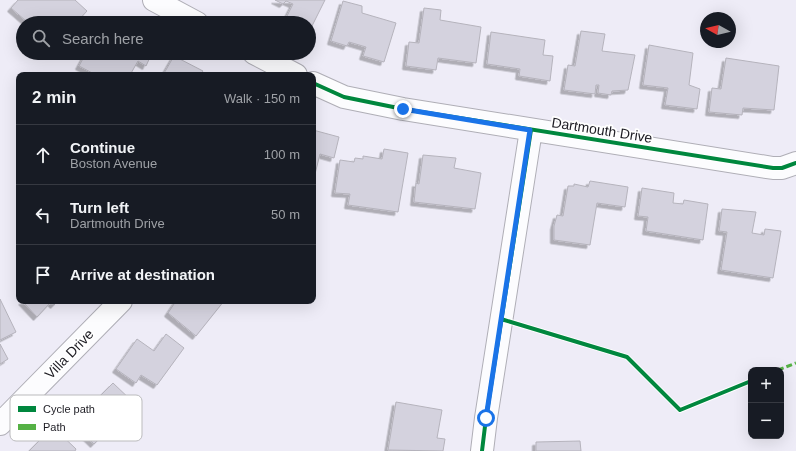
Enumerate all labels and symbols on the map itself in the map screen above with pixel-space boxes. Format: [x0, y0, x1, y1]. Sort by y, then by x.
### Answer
north arrow [700, 12, 736, 48]
route end [394, 100, 412, 118]
street label: Dartmouth Drive [550, 114, 654, 146]
street label: Villa Drive [41, 326, 97, 382]
legend [10, 395, 142, 441]
text: Cycle path [43, 403, 95, 415]
route start [477, 409, 495, 427]
text: Path [43, 421, 66, 433]

